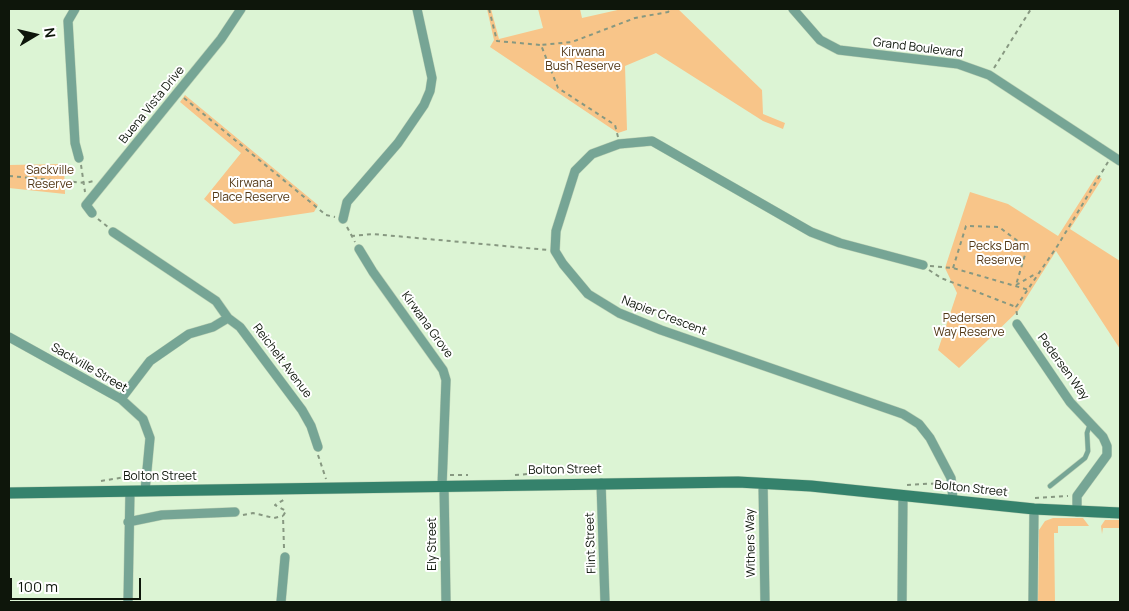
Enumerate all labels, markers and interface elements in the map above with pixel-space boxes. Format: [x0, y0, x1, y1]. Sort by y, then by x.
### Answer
north arrow [10, 10, 60, 60]
text: N [40, 26, 60, 39]
street label: Grand Boulevard [872, 35, 964, 61]
park label: Kirwana Bush Reserve [545, 46, 621, 74]
street label: Buena Vista Drive [116, 63, 188, 147]
park label: Sackville Reserve [26, 164, 74, 192]
park label: Kirwana Place Reserve [212, 177, 290, 205]
park label: Pecks Dam Reserve [969, 240, 1029, 268]
street label: Kirwana Grove [398, 289, 456, 361]
street label: Napier Crescent [619, 293, 709, 339]
park label: Pedersen Way Reserve [934, 312, 1004, 340]
street label: Reichelt Avenue [249, 321, 315, 401]
street label: Pedersen Way [1034, 331, 1092, 403]
street label: Sackville Street [48, 340, 130, 396]
street label: Bolton Street [528, 462, 602, 478]
street label: Bolton Street [123, 470, 197, 484]
street label: Bolton Street [934, 478, 1008, 500]
street label: Withers Way [743, 508, 759, 578]
street label: Flint Street [583, 512, 599, 574]
street label: Ely Street [426, 517, 440, 571]
scale bar [12, 568, 144, 600]
text: 100 m [18, 576, 58, 597]

